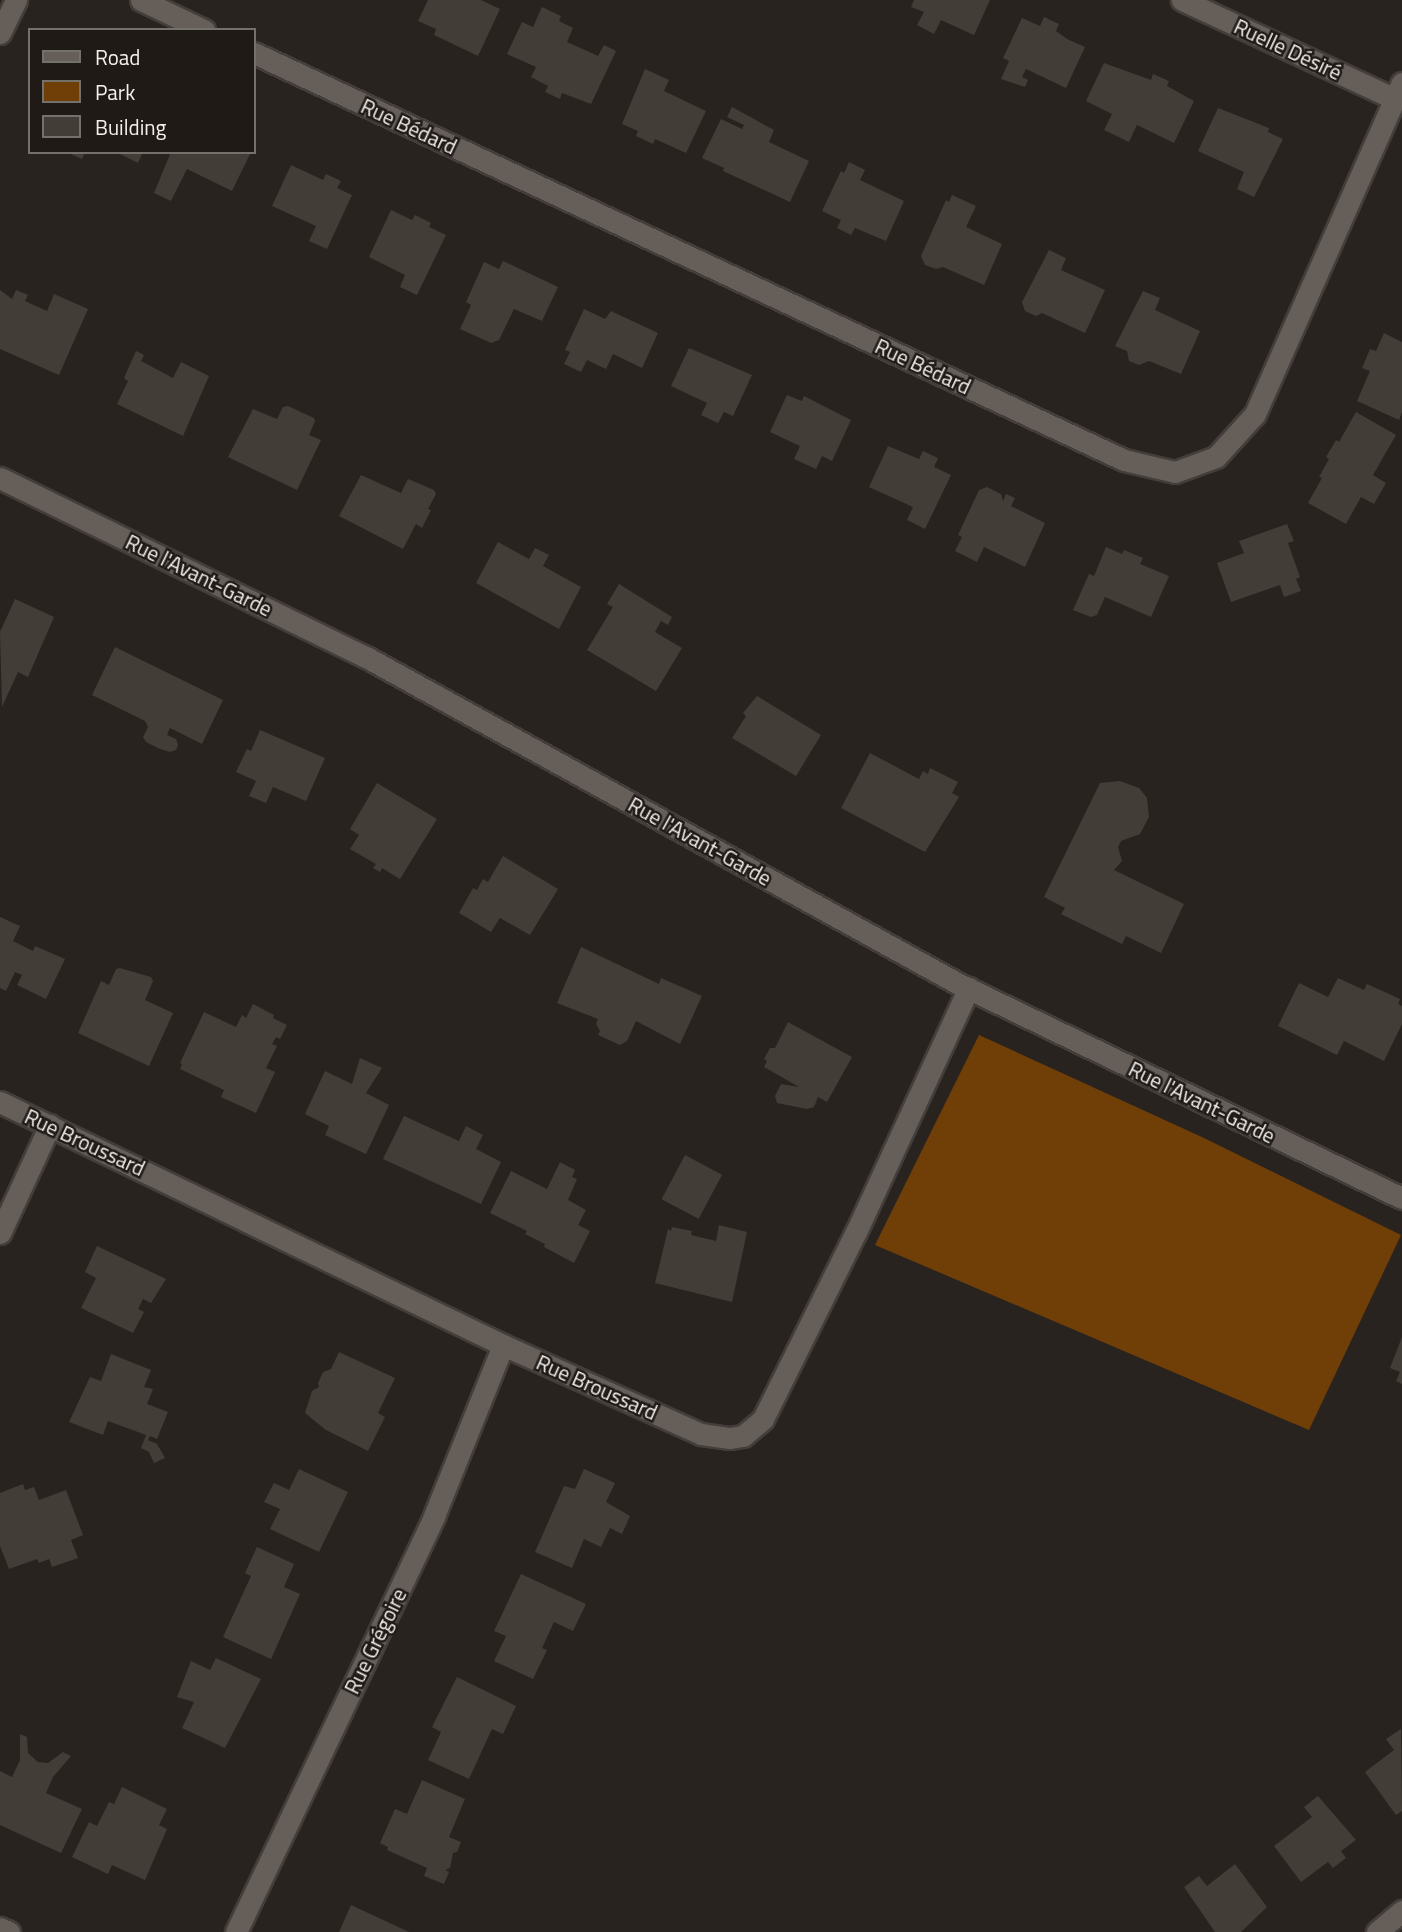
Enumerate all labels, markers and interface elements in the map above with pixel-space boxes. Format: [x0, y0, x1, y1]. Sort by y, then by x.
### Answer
street label: Ruelle Désiré [1230, 13, 1346, 85]
legend [28, 28, 256, 154]
text: Road [95, 41, 140, 73]
text: Park [95, 76, 135, 108]
street label: Rue Bédard [357, 93, 461, 159]
text: Building [95, 111, 166, 143]
street label: Rue Bédard [871, 333, 975, 399]
street label: Rue l'Avant-Garde [122, 529, 276, 621]
street label: Rue l'Avant-Garde [624, 791, 776, 891]
street label: Rue l'Avant-Garde [1125, 1056, 1279, 1148]
street label: Rue Broussard [21, 1103, 149, 1181]
street label: Rue Broussard [533, 1349, 661, 1425]
street label: Rue Grégoire [339, 1584, 411, 1698]

